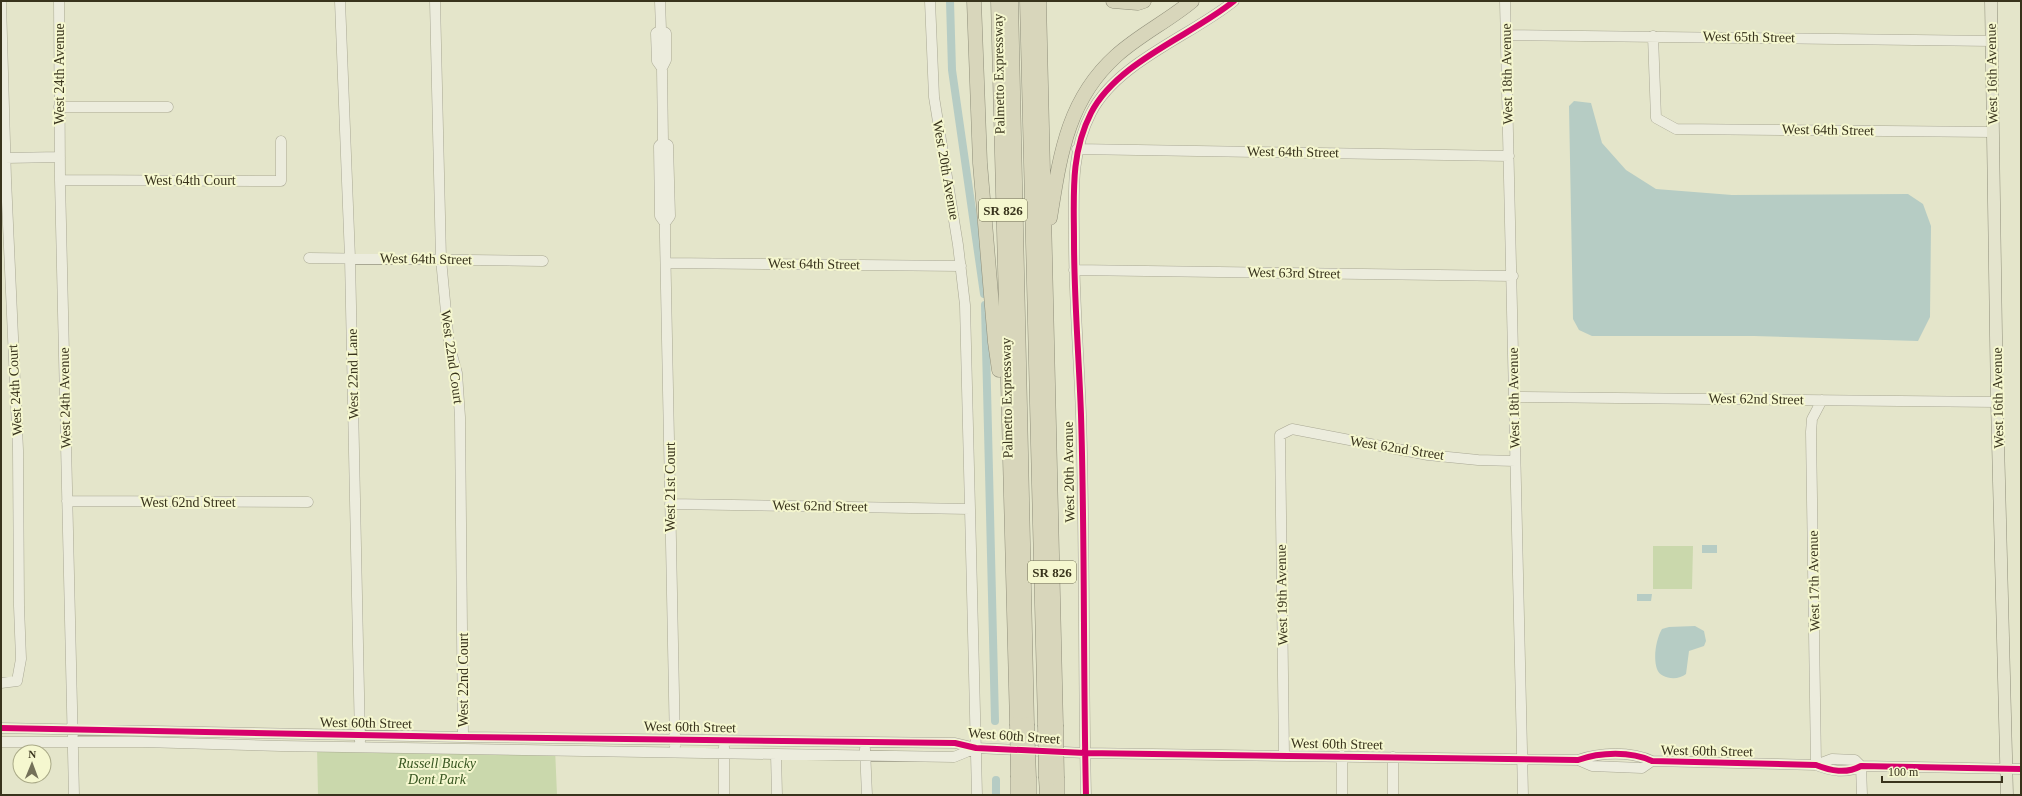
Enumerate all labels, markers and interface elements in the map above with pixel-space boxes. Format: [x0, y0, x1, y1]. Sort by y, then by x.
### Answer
street label: Palmetto Expressway [990, 13, 1008, 135]
street label: West 24th Avenue [52, 23, 67, 125]
street label: West 18th Avenue [1499, 23, 1515, 125]
street label: West 16th Avenue [1984, 23, 2000, 125]
street label: West 65th Street [1703, 29, 1795, 45]
street label: West 20th Avenue [930, 119, 962, 221]
street label: West 64th Street [1782, 122, 1874, 138]
street label: West 64th Street [1247, 144, 1339, 160]
street label: West 64th Court [144, 173, 236, 188]
road number: SR 826 [979, 199, 1027, 221]
street label: West 64th Street [380, 251, 472, 267]
street label: West 64th Street [768, 256, 860, 272]
street label: West 63rd Street [1247, 265, 1341, 281]
street label: West 22nd Court [438, 309, 466, 405]
street label: West 22nd Lane [345, 329, 361, 419]
street label: Palmetto Expressway [998, 337, 1016, 459]
street label: West 24th Court [5, 344, 25, 436]
street label: West 24th Avenue [57, 347, 73, 449]
street label: West 18th Avenue [1506, 347, 1522, 449]
street label: West 16th Avenue [1990, 347, 2006, 449]
street label: West 62nd Street [1708, 391, 1804, 407]
street label: West 20th Avenue [1061, 421, 1077, 523]
street label: West 62nd Street [1349, 433, 1445, 463]
street label: West 21st Court [663, 442, 678, 532]
street label: West 62nd Street [140, 495, 236, 510]
street label: West 62nd Street [772, 498, 868, 514]
street label: West 17th Avenue [1806, 530, 1822, 632]
street label: West 19th Avenue [1274, 544, 1290, 646]
road number: SR 826 [1028, 561, 1076, 583]
street label: West 22nd Court [456, 633, 471, 727]
street label: West 60th Street [320, 715, 412, 731]
street label: West 60th Street [644, 719, 736, 735]
street label: West 60th Street [967, 725, 1061, 747]
street label: West 60th Street [1291, 736, 1383, 752]
street label: West 60th Street [1661, 743, 1753, 759]
north arrow [12, 744, 52, 784]
text: N [28, 748, 36, 760]
park label: Russell Bucky Dent Park [397, 756, 477, 787]
scale bar [1882, 758, 2002, 784]
text: 100 m [1888, 765, 1919, 779]

